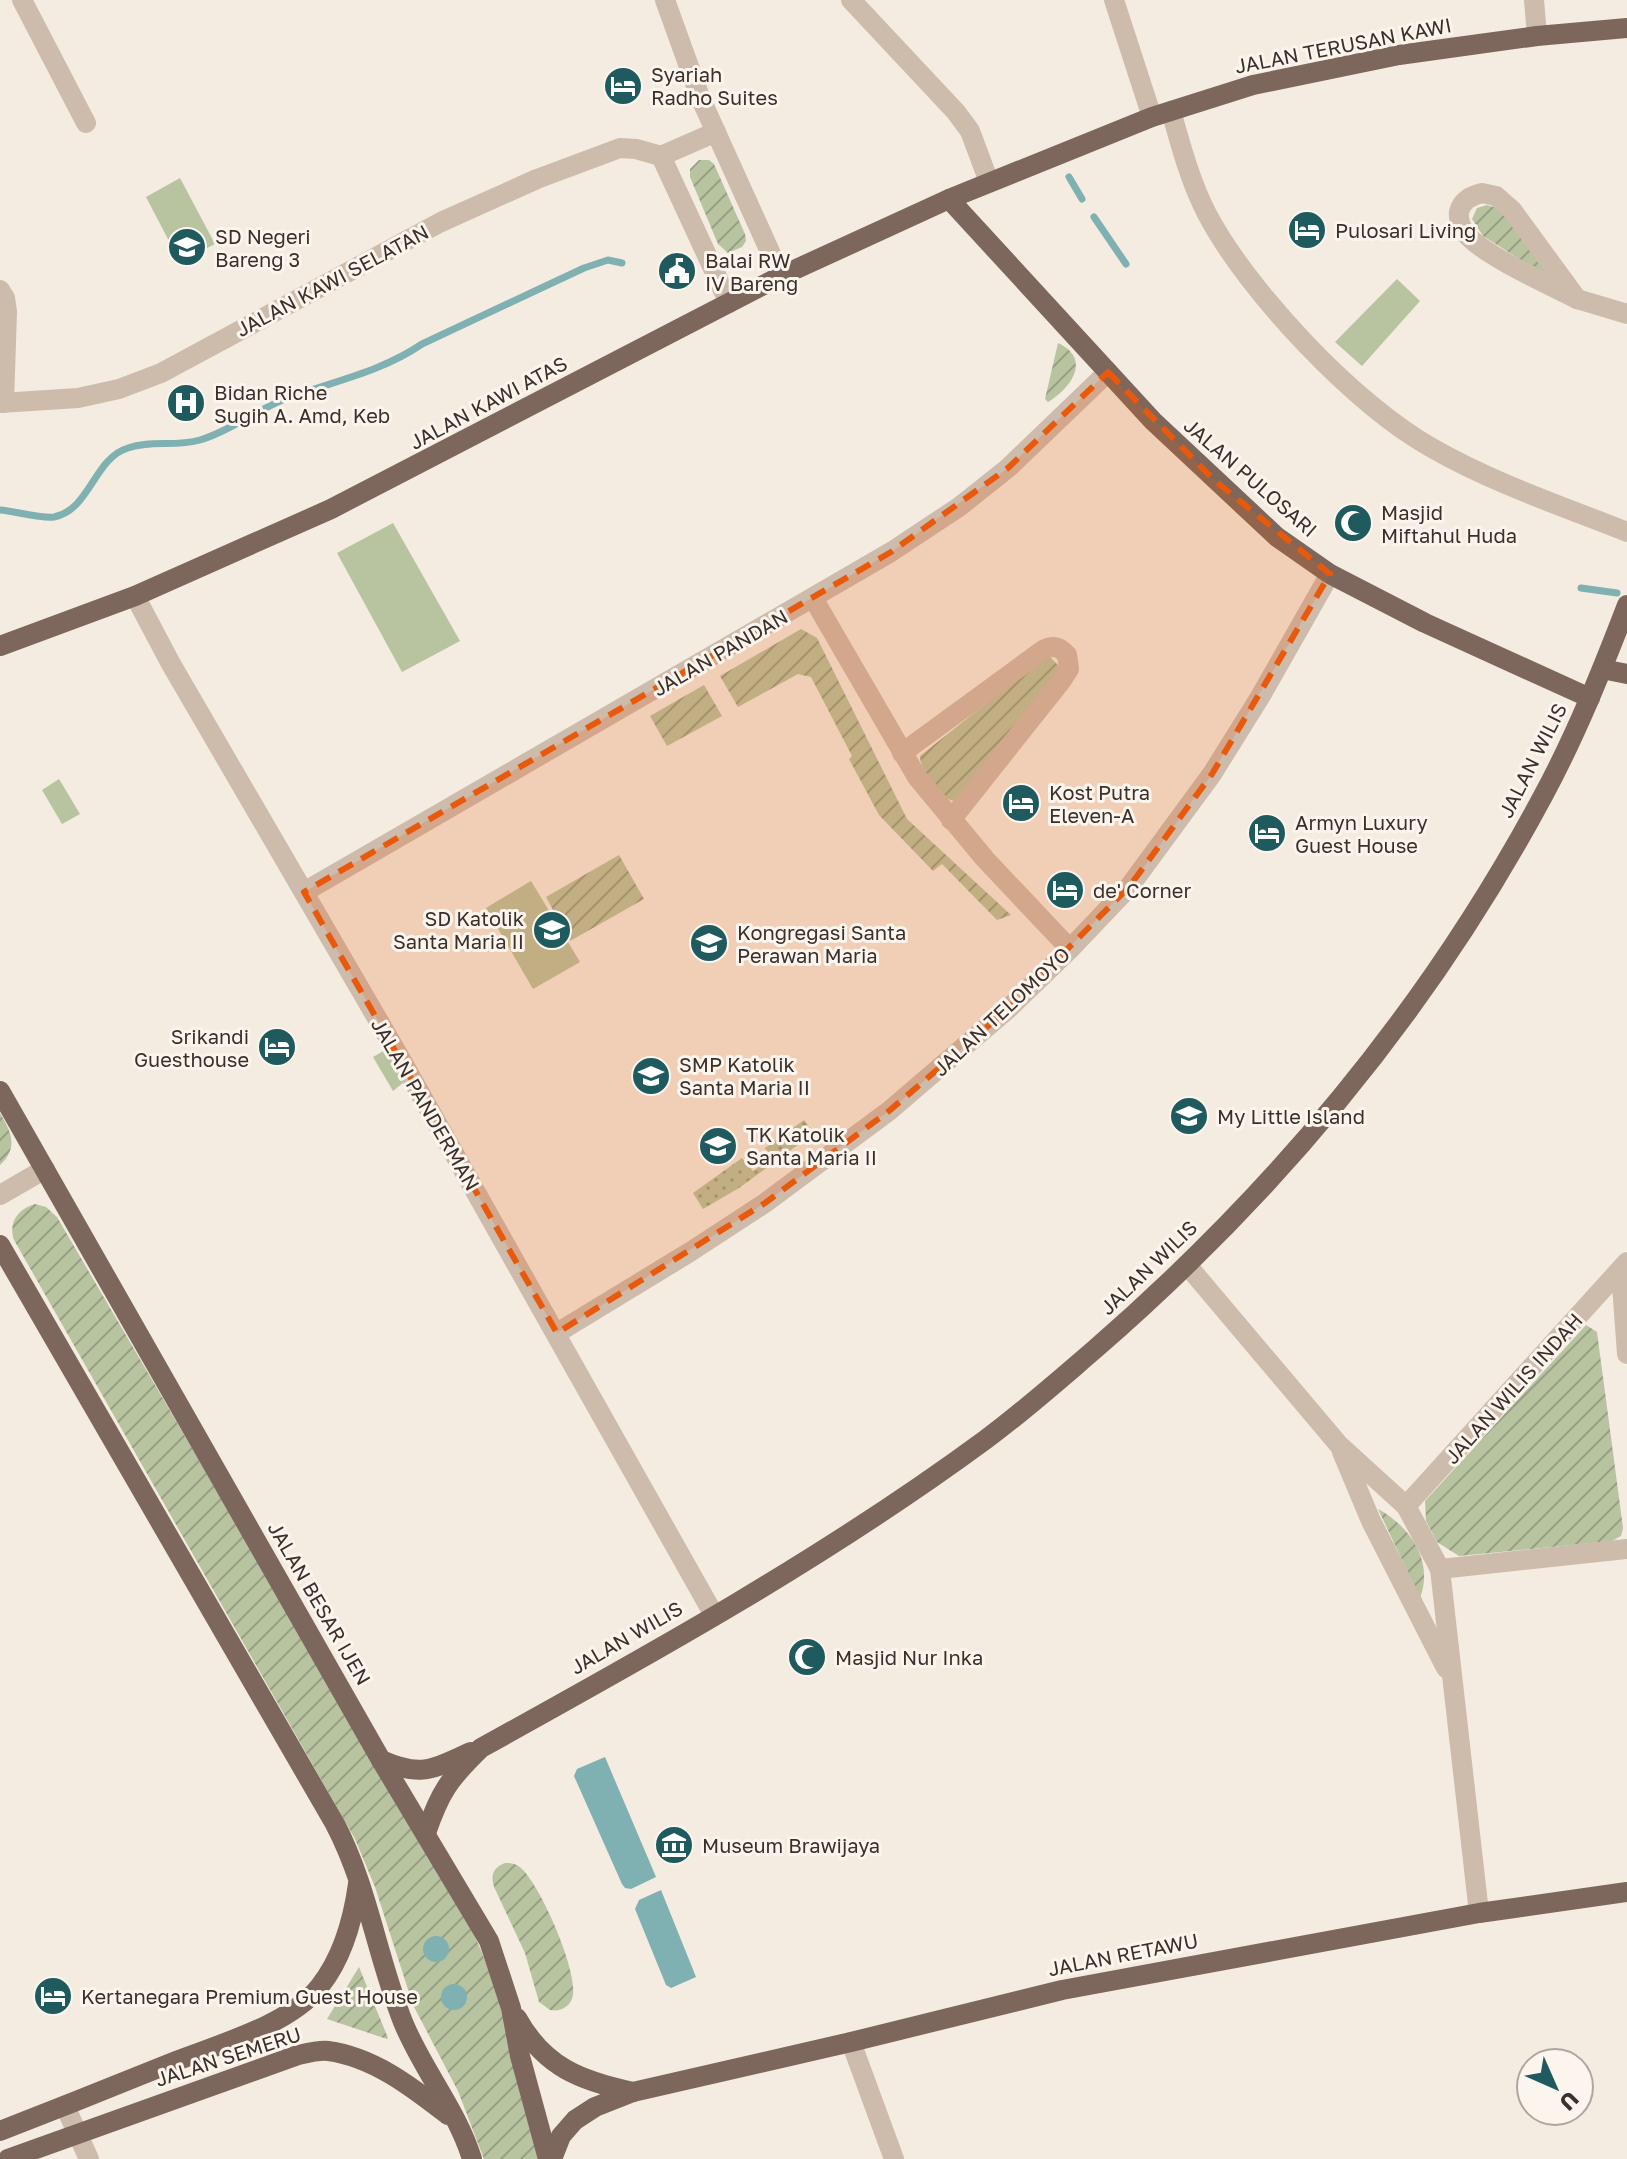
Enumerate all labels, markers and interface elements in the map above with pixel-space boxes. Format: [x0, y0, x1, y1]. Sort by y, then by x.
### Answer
street label: JALAN TERUSAN KAWI [1233, 12, 1453, 78]
place label: Syariah Radho Suites [651, 62, 778, 109]
hotel icon: Syariah Radho Suites [602, 65, 644, 107]
hotel icon: Pulosari Living [1286, 209, 1328, 251]
place label: Pulosari Living [1335, 218, 1476, 242]
street label: JALAN KAWI SELATAN [232, 219, 432, 341]
place label: SD Negeri Bareng 3 [215, 224, 311, 271]
school or university icon: SD Negeri Bareng 3 [166, 226, 208, 268]
place label: Balai RW IV Bareng [705, 248, 798, 295]
public building icon: Balai RW IV Bareng [656, 250, 698, 292]
street label: JALAN KAWI ATAS [405, 350, 571, 454]
place label: Bidan Riche Sugih A. Amd, Keb [214, 380, 390, 427]
hospital icon: Bidan Riche Sugih A. Amd, Keb [165, 382, 207, 424]
street label: JALAN PULOSARI [1180, 413, 1322, 541]
place label: Masjid Miftahul Huda [1381, 500, 1517, 547]
mosque icon: Masjid Miftahul Huda [1332, 502, 1374, 544]
street label: JALAN PANDAN [648, 604, 792, 700]
street label: JALAN WILIS [1493, 699, 1571, 821]
place label: Kost Putra Eleven-A [1049, 780, 1150, 827]
hotel icon: Kost Putra Eleven-A [1000, 782, 1042, 824]
place label: Armyn Luxury Guest House [1295, 810, 1428, 857]
hotel icon: Armyn Luxury Guest House [1246, 812, 1288, 854]
hotel icon: de' Corner [1044, 869, 1086, 911]
place label: de' Corner [1093, 878, 1191, 902]
place label: SD Katolik Santa Maria II [393, 906, 524, 953]
school or university icon: SD Katolik Santa Maria II [531, 909, 573, 951]
place label: Kongregasi Santa Perawan Maria [737, 920, 906, 967]
school or university icon: Kongregasi Santa Perawan Maria [688, 922, 730, 964]
street label: JALAN TELOMOYO [928, 942, 1074, 1080]
street label: JALAN PANDERMAN [367, 1013, 485, 1195]
place label: Srikandi Guesthouse [134, 1024, 249, 1071]
hotel icon: Srikandi Guesthouse [256, 1026, 298, 1068]
place label: SMP Katolik Santa Maria II [679, 1052, 810, 1099]
school or university icon: SMP Katolik Santa Maria II [630, 1055, 672, 1097]
school or university icon: My Little Island [1168, 1095, 1210, 1137]
place label: My Little Island [1217, 1104, 1365, 1128]
place label: TK Katolik Santa Maria II [746, 1122, 877, 1169]
school or university icon: TK Katolik Santa Maria II [697, 1125, 739, 1167]
street label: JALAN WILIS [1095, 1215, 1201, 1319]
street label: JALAN WILIS INDAH [1439, 1308, 1587, 1468]
street label: JALAN BESAR IJEN [263, 1517, 377, 1689]
street label: JALAN WILIS [566, 1595, 686, 1679]
mosque icon: Masjid Nur Inka [786, 1636, 828, 1678]
place label: Masjid Nur Inka [835, 1645, 983, 1669]
museum icon: Museum Brawijaya [653, 1824, 695, 1866]
place label: Museum Brawijaya [702, 1833, 880, 1857]
street label: JALAN RETAWU [1046, 1928, 1200, 1980]
hotel icon: Kertanegara Premium Guest House [32, 1975, 74, 2017]
place label: Kertanegara Premium Guest House [81, 1984, 418, 2008]
street label: JALAN SEMERU [152, 2021, 304, 2091]
north arrow [1515, 2047, 1595, 2127]
text: U [1554, 2086, 1585, 2117]

